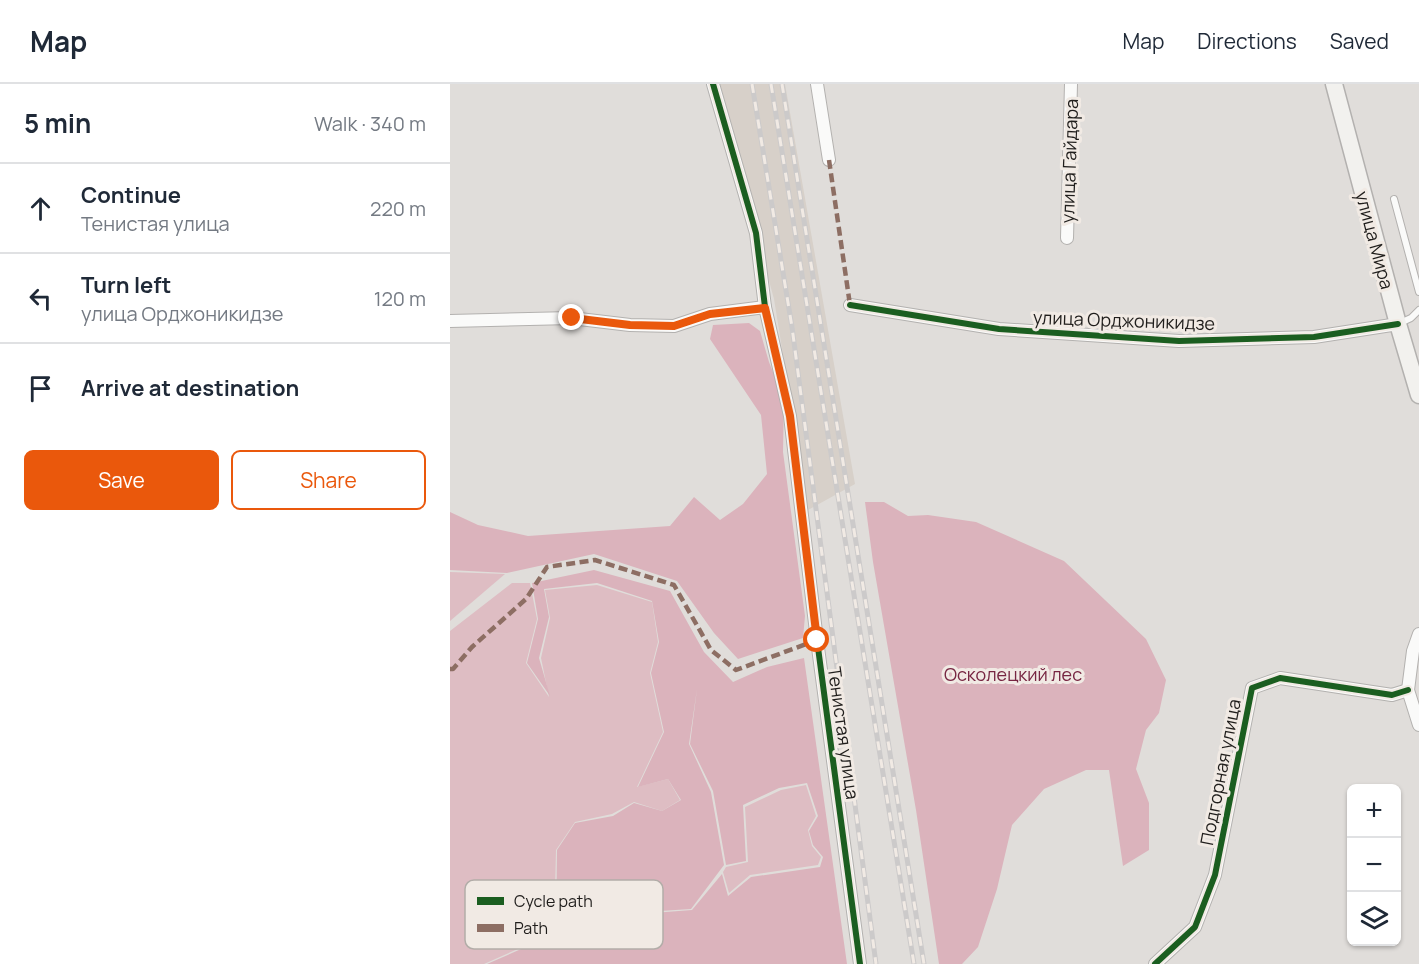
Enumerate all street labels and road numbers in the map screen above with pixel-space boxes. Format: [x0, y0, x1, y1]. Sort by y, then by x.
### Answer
street label: улица Гайдара [1055, 98, 1083, 224]
street label: улица Мира [1350, 188, 1400, 292]
street label: улица Орджоникидзе [1033, 305, 1215, 335]
street label: Тенистая улица [823, 665, 865, 801]
street label: Подгорная улица [1194, 697, 1246, 847]

